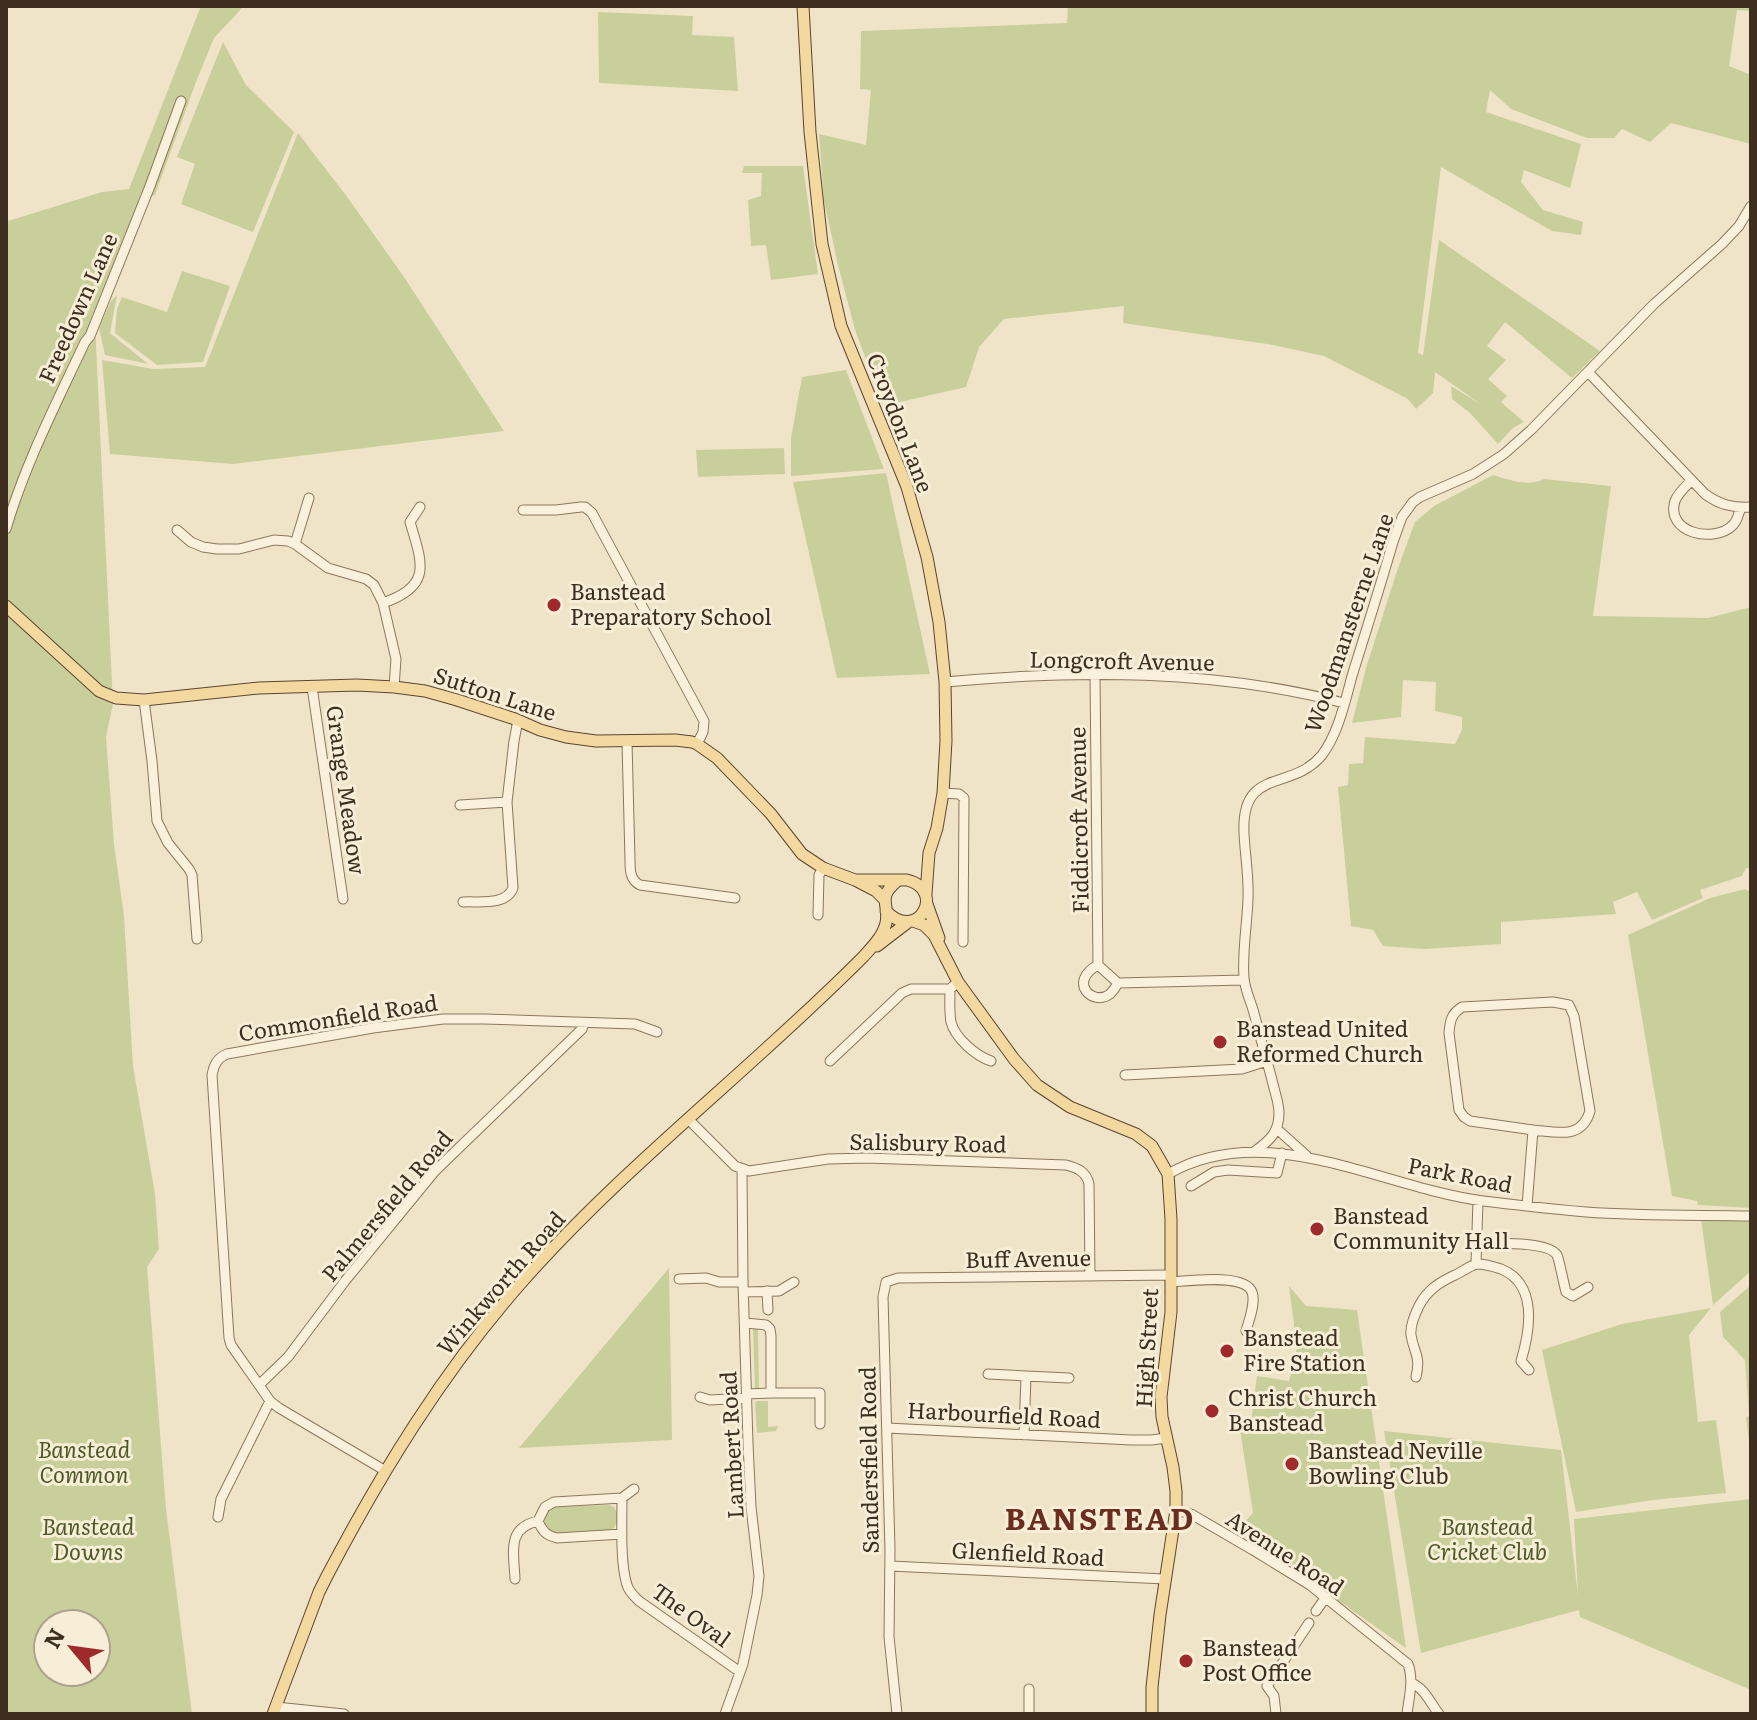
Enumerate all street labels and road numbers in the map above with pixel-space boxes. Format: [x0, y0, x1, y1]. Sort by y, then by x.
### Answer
street label: Freedown Lane [29, 227, 125, 388]
street label: Croydon Lane [860, 348, 943, 497]
street label: Woodmansterne Lane [1294, 508, 1401, 737]
street label: Longcroft Avenue [1029, 641, 1215, 678]
street label: Sutton Lane [430, 657, 561, 728]
street label: Grange Meadow [319, 703, 376, 877]
street label: Fiddicroft Avenue [1059, 726, 1096, 914]
street label: Commonfield Road [236, 984, 440, 1049]
street label: Palmersfield Road [313, 1122, 459, 1288]
street label: Salisbury Road [849, 1124, 1007, 1159]
street label: Park Road [1405, 1147, 1515, 1200]
street label: Winkworth Road [428, 1203, 572, 1361]
street label: Buff Avenue [965, 1240, 1091, 1275]
street label: High Street [1126, 1287, 1165, 1409]
street label: Sandersfield Road [849, 1366, 886, 1554]
street label: Lambert Road [710, 1370, 751, 1520]
street label: Harbourfield Road [906, 1392, 1102, 1435]
street label: Avenue Road [1220, 1501, 1351, 1602]
street label: Glenfield Road [951, 1532, 1105, 1573]
street label: The Oval [645, 1574, 738, 1654]

